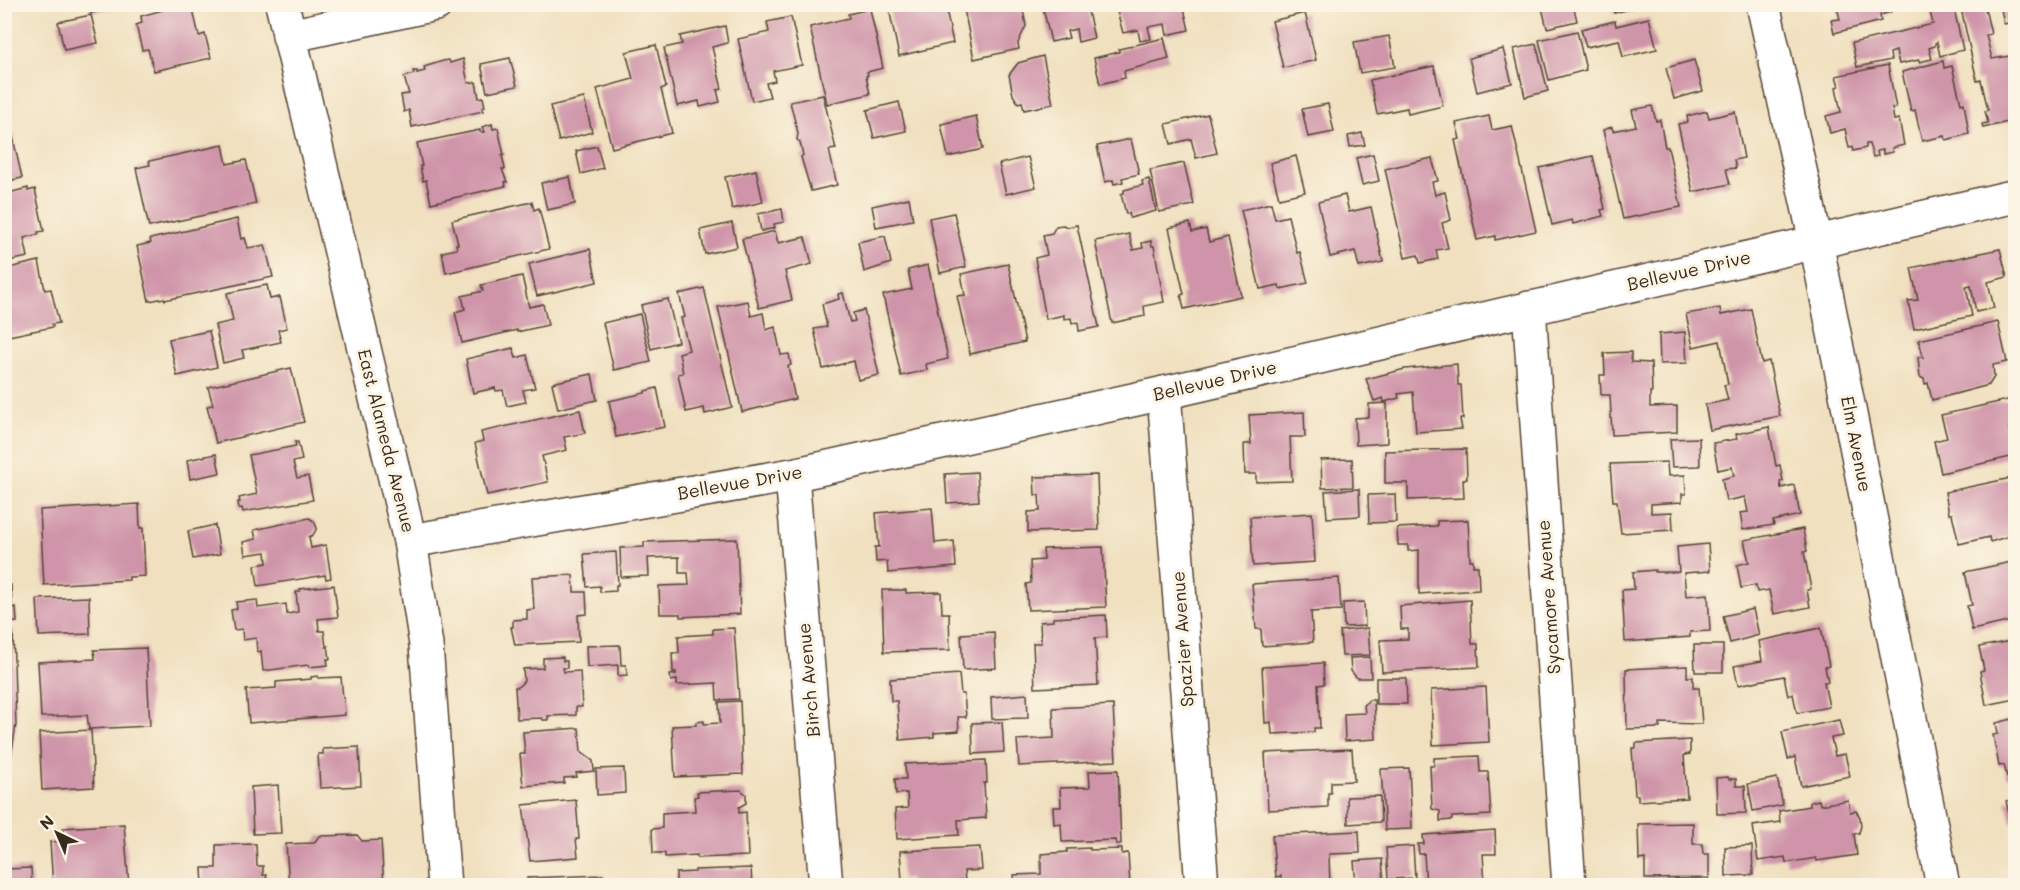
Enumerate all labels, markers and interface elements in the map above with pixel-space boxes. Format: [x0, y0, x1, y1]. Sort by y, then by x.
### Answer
street label: Bellevue Drive [1625, 244, 1753, 296]
street label: East Alameda Avenue [353, 347, 421, 535]
street label: Bellevue Drive [1151, 354, 1279, 406]
street label: Elm Avenue [1836, 394, 1878, 494]
street label: Bellevue Drive [676, 459, 804, 505]
street label: Sycamore Avenue [1531, 519, 1565, 675]
street label: Spazier Avenue [1165, 570, 1199, 708]
street label: Birch Avenue [791, 622, 825, 738]
north arrow [27, 803, 87, 863]
text: N [35, 810, 58, 834]

